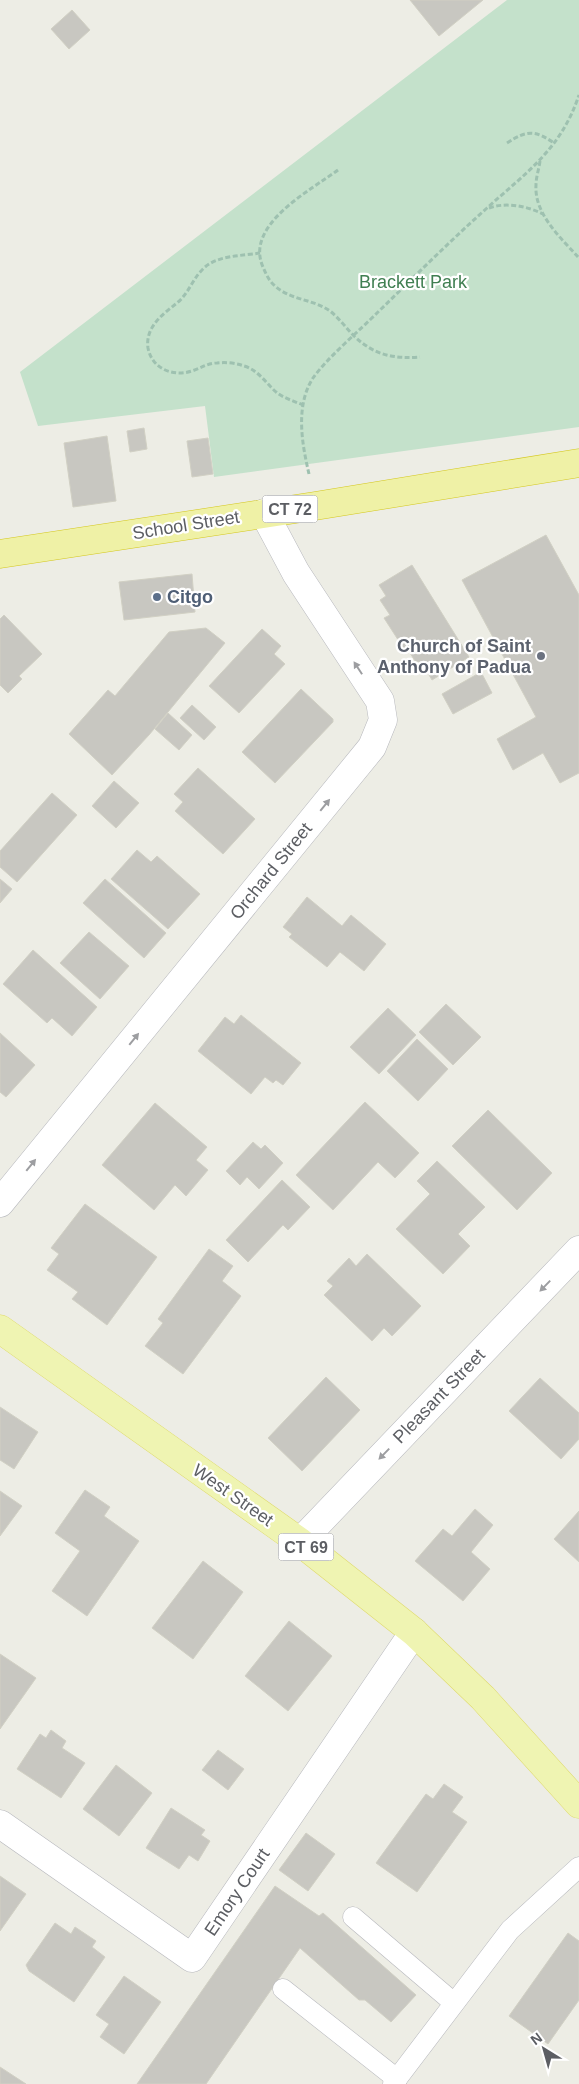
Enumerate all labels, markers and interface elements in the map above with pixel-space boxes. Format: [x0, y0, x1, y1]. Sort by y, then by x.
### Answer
park label: Brackett Park [359, 272, 468, 292]
road number: CT 72 [262, 496, 318, 522]
street label: School Street [131, 507, 241, 543]
place label: Citgo [167, 587, 213, 607]
marker: Citgo [151, 591, 163, 603]
place label: Church of Saint Anthony of Padua [377, 636, 532, 677]
marker: Church of Saint Anthony of Padua [535, 650, 547, 662]
one-way arrow [354, 662, 363, 675]
one-way arrow [320, 799, 331, 812]
street label: Orchard Street [226, 819, 316, 923]
one-way arrow [128, 1033, 139, 1046]
one-way arrow [25, 1159, 36, 1172]
one-way arrow [539, 1279, 551, 1291]
street label: Pleasant Street [389, 1345, 489, 1447]
one-way arrow [379, 1447, 391, 1459]
street label: West Street [189, 1460, 277, 1530]
road number: CT 69 [278, 1534, 334, 1560]
street label: Emory Court [200, 1845, 274, 1939]
north arrow [519, 2024, 569, 2074]
text: N [527, 2029, 545, 2048]

